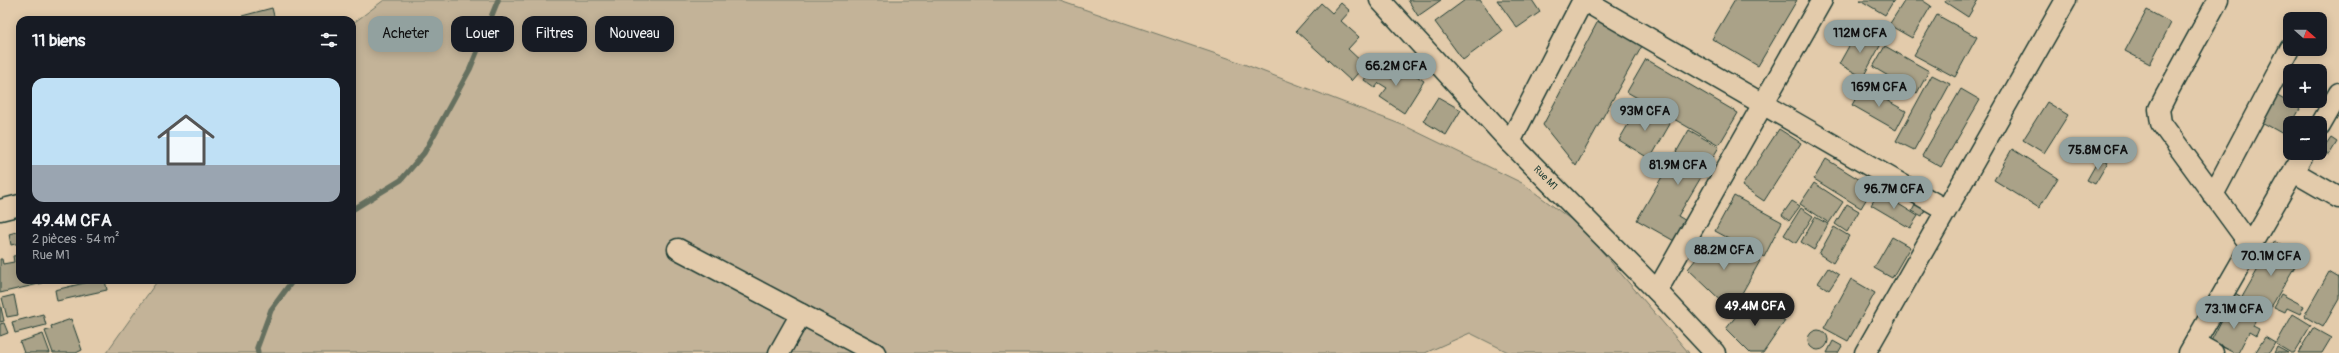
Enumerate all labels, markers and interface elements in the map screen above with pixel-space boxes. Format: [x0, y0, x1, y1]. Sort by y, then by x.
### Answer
north arrow [2283, 12, 2327, 56]
map controls [2283, 12, 2327, 160]
chip: Acheter [368, 16, 443, 52]
chip: Louer [451, 16, 514, 52]
chip: Filtres [522, 16, 587, 52]
chip: Nouveau [595, 16, 674, 52]
pin: 112M CFA [1819, 20, 1901, 54]
text: 112M CFA [1833, 25, 1887, 41]
icon: filters [318, 29, 340, 51]
text: 11 biens [32, 30, 85, 51]
pin: 66.2M CFA [1350, 53, 1442, 87]
text: 66.2M CFA [1365, 58, 1427, 74]
button: + [2283, 64, 2327, 108]
pin: 169M CFA [1838, 74, 1920, 108]
text: 169M CFA [1851, 79, 1907, 95]
pin: 93M CFA [1608, 98, 1682, 132]
text: 93M CFA [1620, 103, 1670, 119]
icon: home [150, 104, 222, 176]
button: − [2283, 116, 2327, 160]
pin: 75.8M CFA [2052, 137, 2144, 171]
text: 75.8M CFA [2068, 142, 2128, 158]
pin: 81.9M CFA [1632, 152, 1724, 186]
text: 81.9M CFA [1649, 157, 1707, 173]
street label: Rue M1 [1531, 163, 1560, 193]
pin: 96.7M CFA [1848, 176, 1940, 210]
text: 96.7M CFA [1864, 181, 1924, 197]
text: 49.4M CFA [32, 210, 112, 231]
text: 2 pièces · 54 m² [32, 231, 120, 247]
pin: 88.2M CFA [1678, 237, 1770, 271]
text: 88.2M CFA [1694, 242, 1754, 258]
pin: 70.1M CFA [2225, 243, 2317, 277]
text: Rue M1 [32, 247, 70, 263]
text: 70.1M CFA [2241, 248, 2301, 264]
pin: 49.4M CFA [1709, 293, 1801, 327]
pin: 73.1M CFA [2188, 296, 2280, 330]
text: 49.4M CFA [1724, 298, 1786, 314]
text: 73.1M CFA [2205, 301, 2263, 317]

